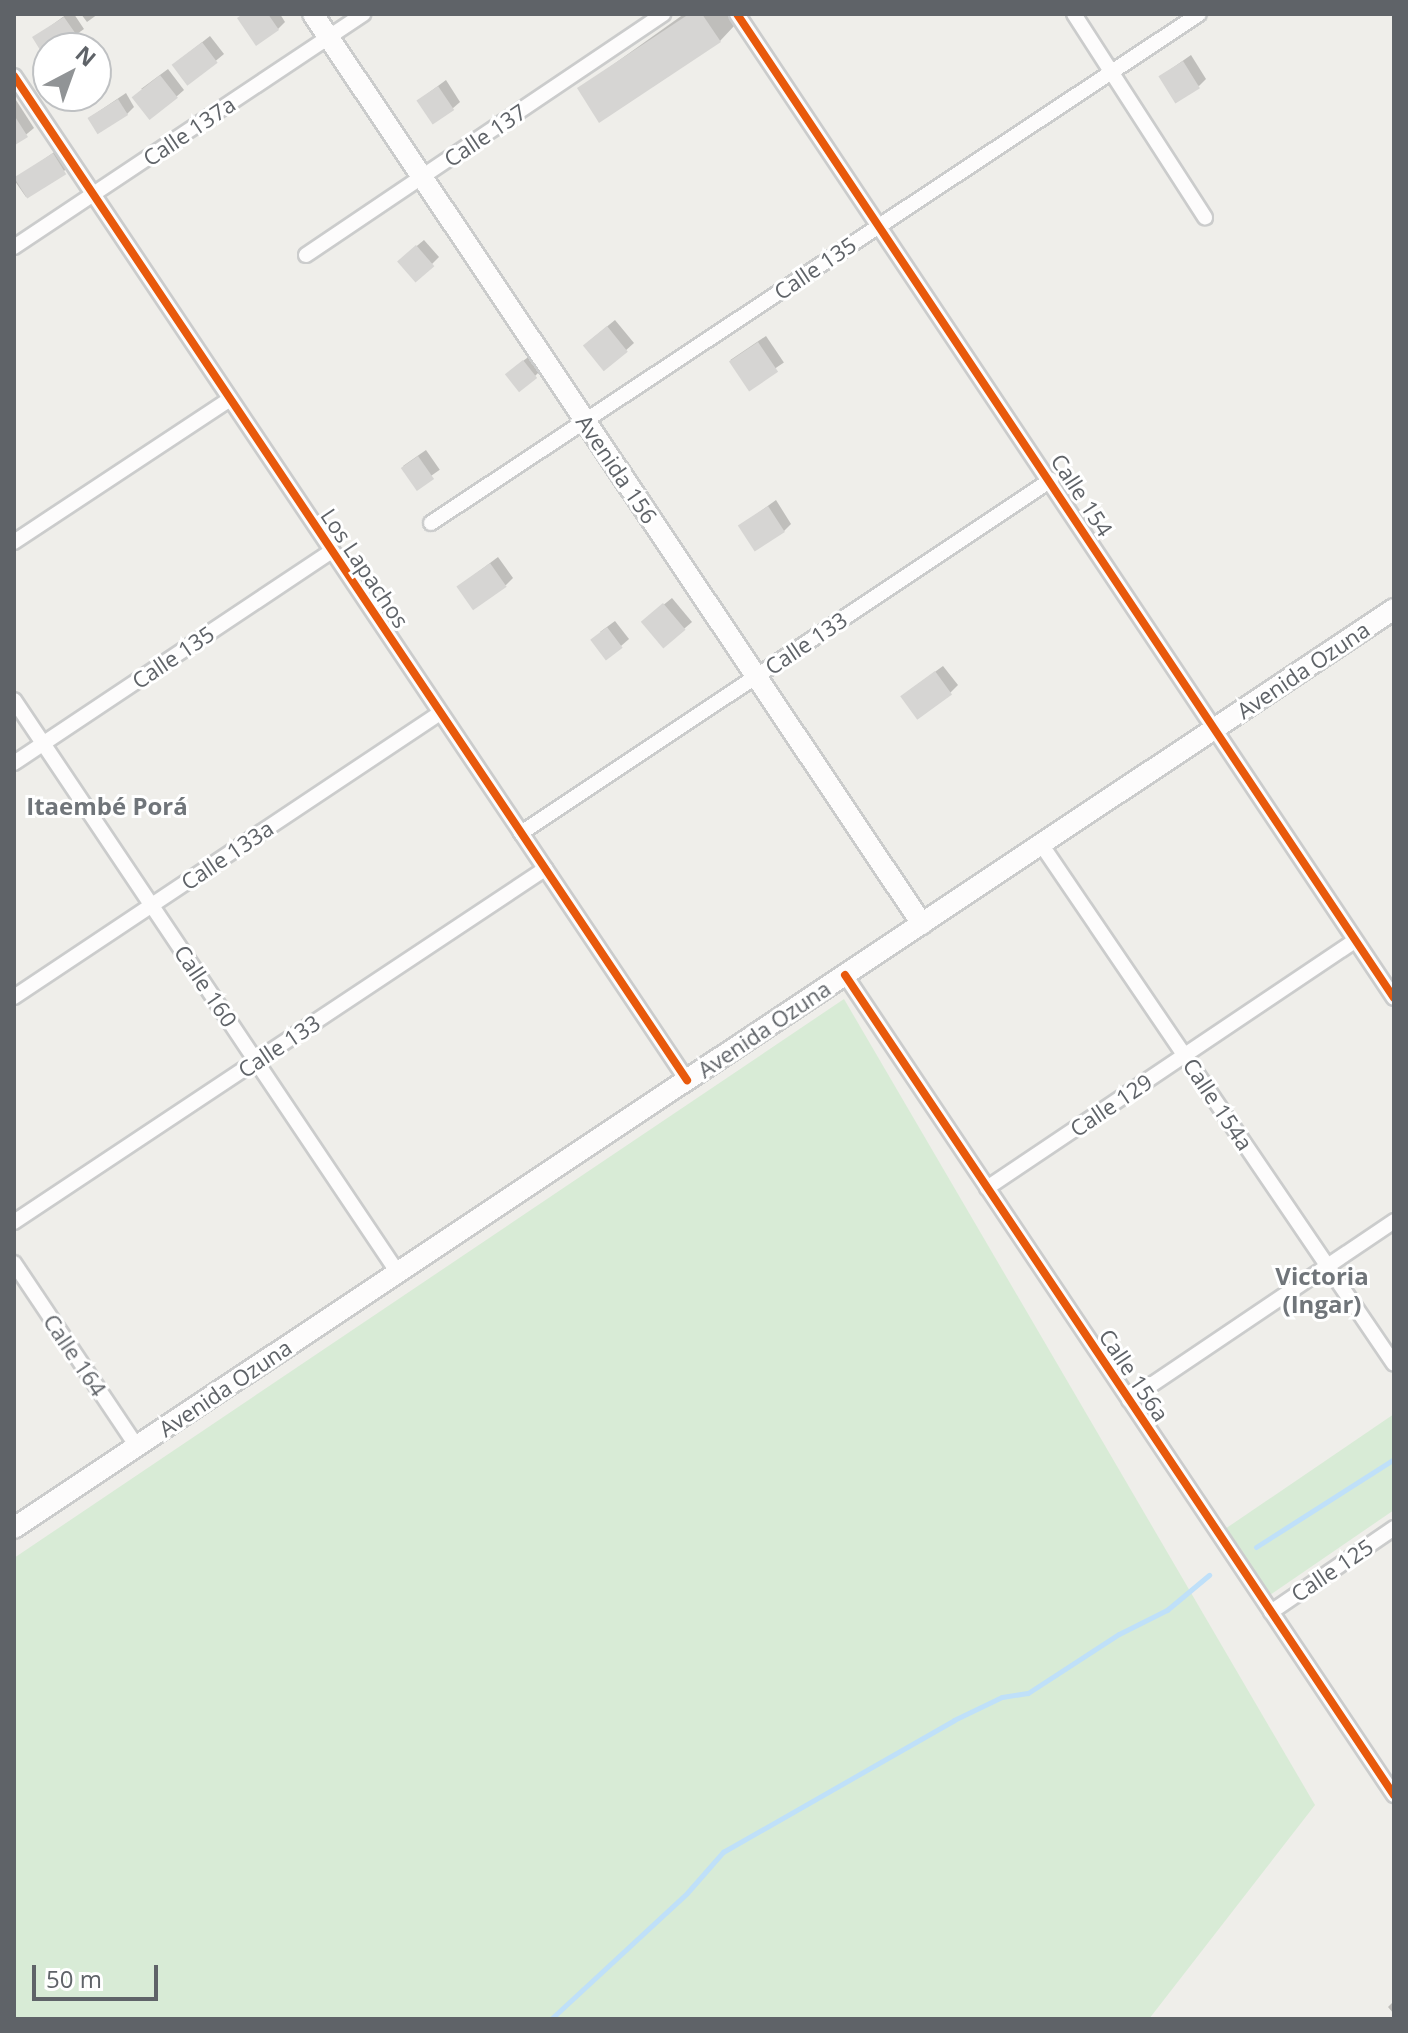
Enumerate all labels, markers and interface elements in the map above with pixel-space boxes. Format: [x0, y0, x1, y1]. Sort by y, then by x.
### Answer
north arrow [32, 32, 112, 112]
text: N [70, 38, 103, 73]
street label: Calle 137a [138, 91, 240, 171]
street label: Calle 137 [439, 98, 531, 172]
street label: Calle 135 [769, 231, 861, 305]
street label: Avenida 156 [571, 410, 663, 528]
street label: Calle 154 [1046, 449, 1118, 541]
street label: Los Lapachos [315, 503, 415, 633]
street label: Calle 133 [760, 606, 852, 680]
street label: Avenida Ozuna [1232, 616, 1374, 724]
street label: Calle 135 [127, 620, 219, 694]
district label: Itaembé Porá [26, 792, 188, 820]
street label: Calle 133a [176, 815, 278, 895]
street label: Calle 160 [169, 940, 243, 1032]
street label: Avenida Ozuna [693, 975, 835, 1083]
street label: Calle 133 [233, 1009, 325, 1083]
street label: Calle 154a [1178, 1053, 1258, 1155]
street label: Calle 129 [1065, 1068, 1157, 1142]
district label: Victoria (Ingar) [1275, 1262, 1369, 1318]
street label: Calle 164 [38, 1309, 112, 1401]
street label: Calle 156a [1094, 1324, 1174, 1426]
street label: Avenida Ozuna [154, 1334, 296, 1442]
street label: Calle 125 [1286, 1533, 1378, 1607]
scale bar [36, 1949, 162, 1999]
text: 50 m [46, 1962, 102, 1995]

